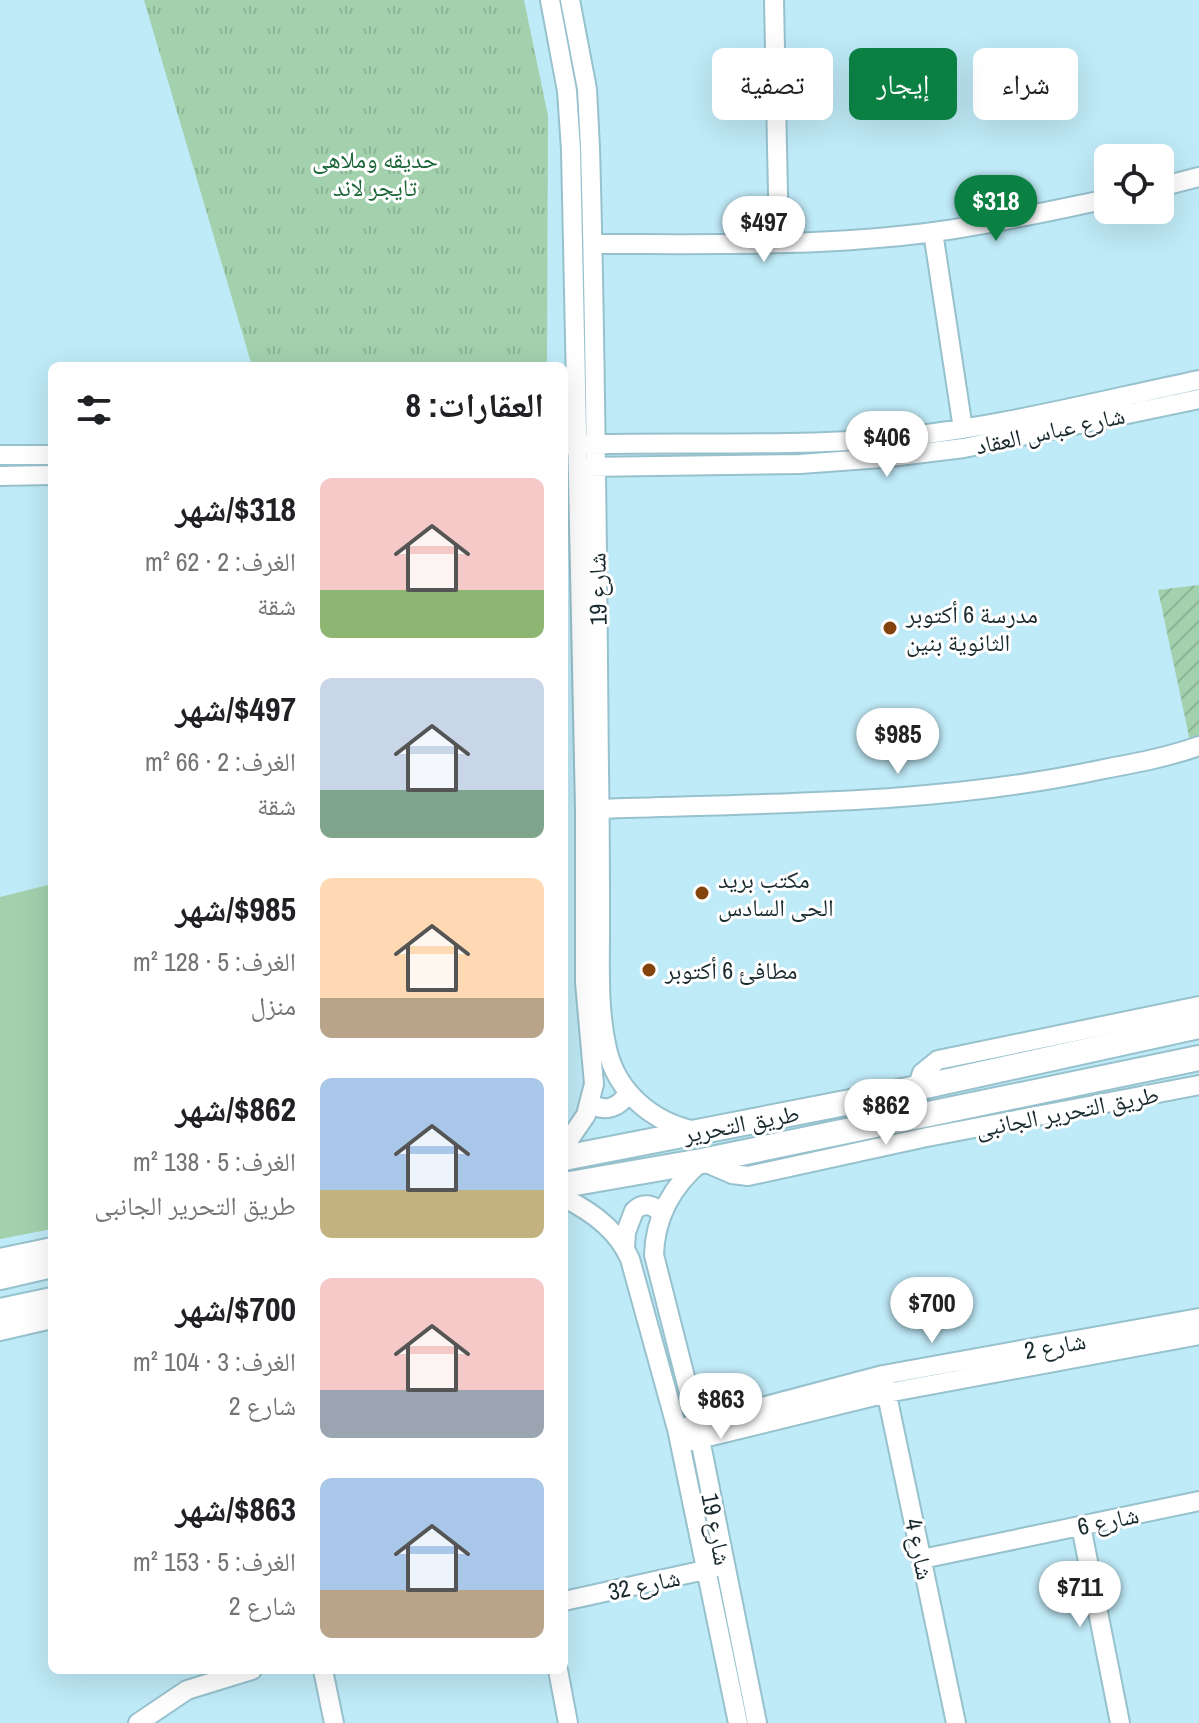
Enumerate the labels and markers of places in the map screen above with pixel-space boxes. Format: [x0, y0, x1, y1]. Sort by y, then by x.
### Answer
pin: $318 [949, 175, 1043, 243]
pin: $497 [717, 196, 811, 264]
pin: $406 [840, 411, 934, 479]
place label: مدرسة 6 أكتوبر الثانوية بنين [905, 598, 1038, 658]
marker: مدرسة 6 أكتوبر الثانوية بنين [881, 619, 899, 637]
pin: $985 [851, 708, 945, 776]
place label: مكتب بريد الحى السادس [718, 863, 834, 923]
marker: مكتب بريد الحى السادس [693, 884, 711, 902]
place label: مطافئ 6 أكتوبر [664, 954, 797, 986]
marker: مطافئ 6 أكتوبر [640, 961, 658, 979]
pin: $862 [839, 1079, 933, 1147]
pin: $700 [885, 1277, 979, 1345]
pin: $863 [674, 1373, 768, 1441]
pin: $711 [1033, 1561, 1127, 1629]

